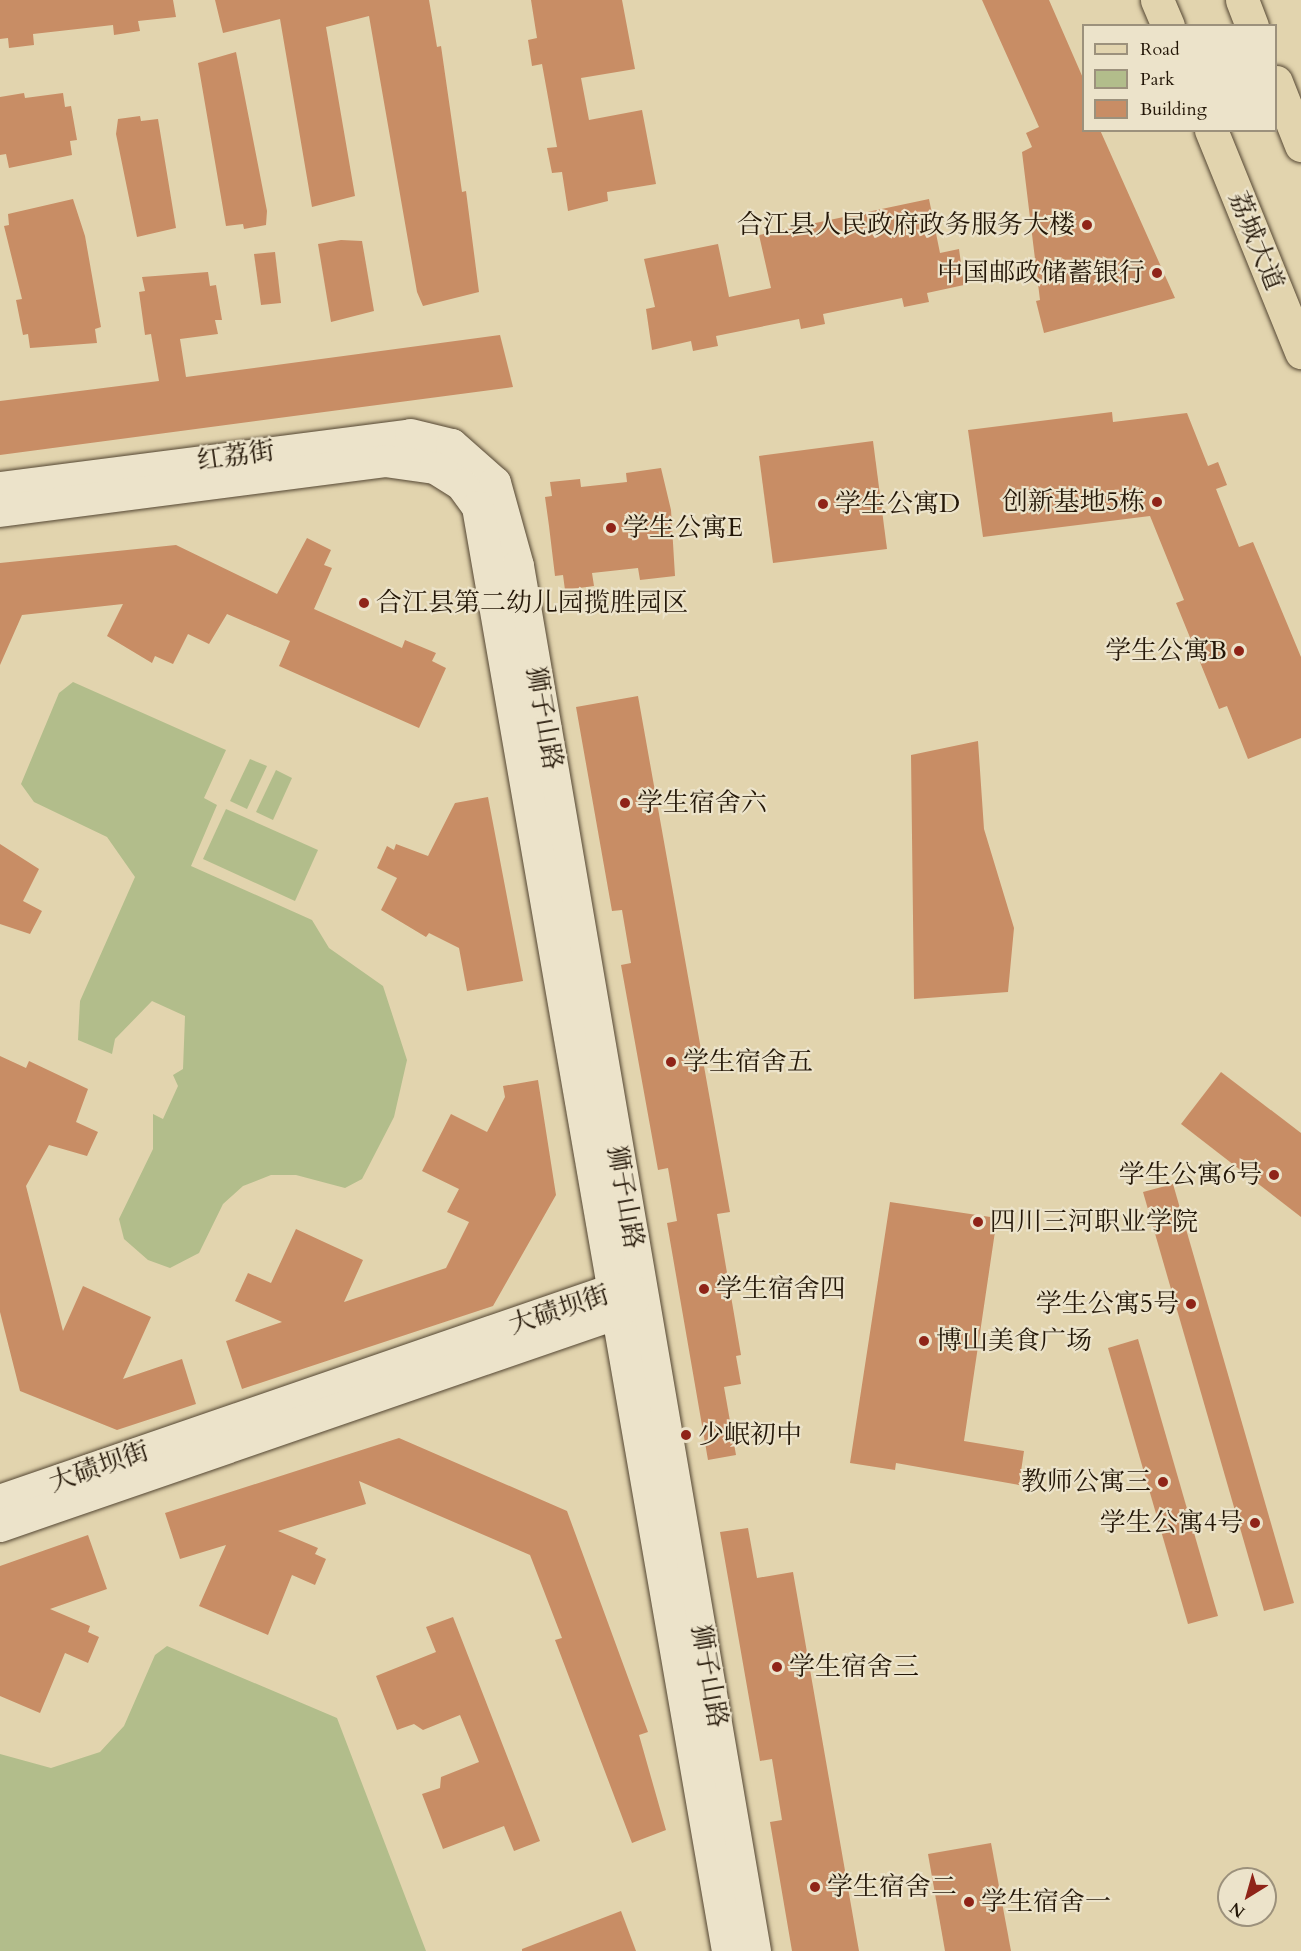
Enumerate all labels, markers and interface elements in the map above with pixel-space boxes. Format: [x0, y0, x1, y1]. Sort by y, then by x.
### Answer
legend [1082, 24, 1277, 132]
text: Road [1140, 37, 1180, 62]
text: Park [1140, 67, 1175, 92]
text: Building [1140, 97, 1207, 122]
street label: 荔城大道 [1222, 187, 1290, 295]
place label: 合江县人民政府政务服务大楼 [737, 209, 1075, 241]
marker: 合江县人民政府政务服务大楼 [1080, 218, 1094, 232]
place label: 中国邮政储蓄银行 [937, 257, 1145, 289]
marker: 中国邮政储蓄银行 [1150, 266, 1164, 280]
street label: 红荔街 [195, 435, 277, 477]
place label: 创新基地5栋 [1002, 486, 1145, 518]
place label: 学生公寓D [835, 488, 960, 520]
marker: 创新基地5栋 [1150, 495, 1164, 509]
marker: 学生公寓D [816, 497, 830, 511]
place label: 学生公寓E [623, 512, 743, 544]
marker: 学生公寓E [604, 521, 618, 535]
place label: 合江县第二幼儿园揽胜园区 [376, 587, 688, 619]
marker: 合江县第二幼儿园揽胜园区 [357, 596, 371, 610]
place label: 学生公寓B [1105, 635, 1227, 667]
marker: 学生公寓B [1232, 644, 1246, 658]
street label: 狮子山路 [520, 664, 568, 772]
place label: 学生宿舍六 [637, 787, 767, 819]
marker: 学生宿舍六 [618, 796, 632, 810]
place label: 学生宿舍五 [683, 1046, 813, 1078]
marker: 学生宿舍五 [664, 1055, 678, 1069]
street label: 狮子山路 [601, 1143, 649, 1251]
place label: 学生公寓6号 [1119, 1159, 1262, 1191]
marker: 学生公寓6号 [1267, 1168, 1281, 1182]
place label: 四川三河职业学院 [990, 1206, 1198, 1238]
marker: 四川三河职业学院 [971, 1215, 985, 1229]
place label: 学生宿舍四 [716, 1273, 846, 1305]
street label: 大碛坝街 [505, 1279, 613, 1341]
marker: 学生宿舍四 [697, 1282, 711, 1296]
place label: 学生公寓5号 [1036, 1288, 1179, 1320]
marker: 学生公寓5号 [1184, 1297, 1198, 1311]
place label: 博山美食广场 [936, 1325, 1092, 1357]
marker: 博山美食广场 [917, 1334, 931, 1348]
place label: 少岷初中 [698, 1419, 802, 1451]
marker: 少岷初中 [679, 1428, 693, 1442]
street label: 大碛坝街 [45, 1435, 153, 1499]
place label: 教师公寓三 [1021, 1466, 1151, 1498]
marker: 教师公寓三 [1156, 1475, 1170, 1489]
place label: 学生公寓4号 [1100, 1507, 1243, 1539]
marker: 学生公寓4号 [1248, 1516, 1262, 1530]
street label: 狮子山路 [685, 1622, 733, 1730]
place label: 学生宿舍三 [789, 1651, 919, 1683]
marker: 学生宿舍三 [770, 1660, 784, 1674]
north arrow [1217, 1867, 1277, 1927]
place label: 学生宿舍二 [827, 1871, 957, 1903]
marker: 学生宿舍二 [808, 1880, 822, 1894]
place label: 学生宿舍一 [981, 1886, 1111, 1918]
marker: 学生宿舍一 [962, 1895, 976, 1909]
text: N [1225, 1897, 1250, 1923]

